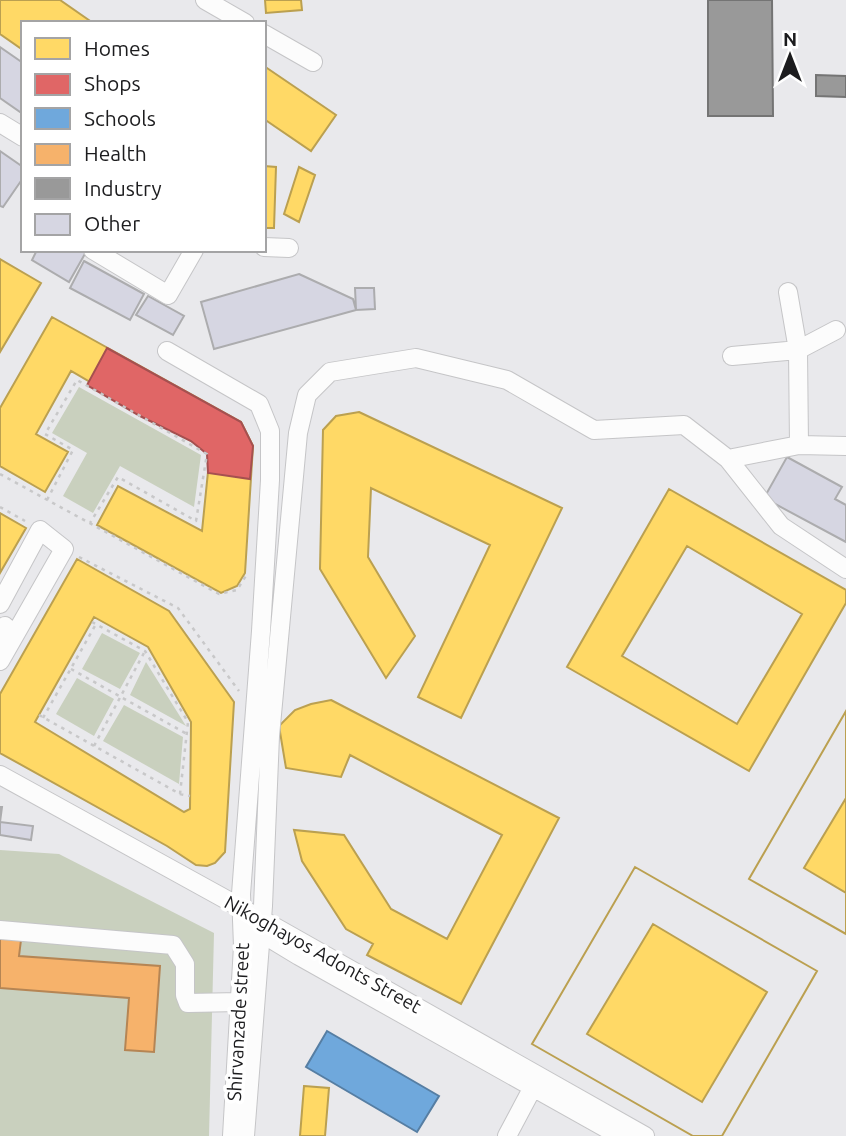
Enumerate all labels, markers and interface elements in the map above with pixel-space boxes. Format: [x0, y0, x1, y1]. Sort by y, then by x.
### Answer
legend [21, 21, 266, 252]
north arrow [755, 21, 825, 91]
text: N [783, 28, 797, 50]
text: Homes [84, 36, 150, 60]
text: Shops [84, 71, 141, 95]
text: Schools [84, 106, 156, 130]
text: Health [84, 141, 147, 165]
text: Industry [84, 176, 162, 200]
text: Other [84, 211, 140, 235]
street label: Nikoghayos Adonts Street [221, 891, 426, 1018]
street label: Shirvanzade street [223, 942, 253, 1102]

